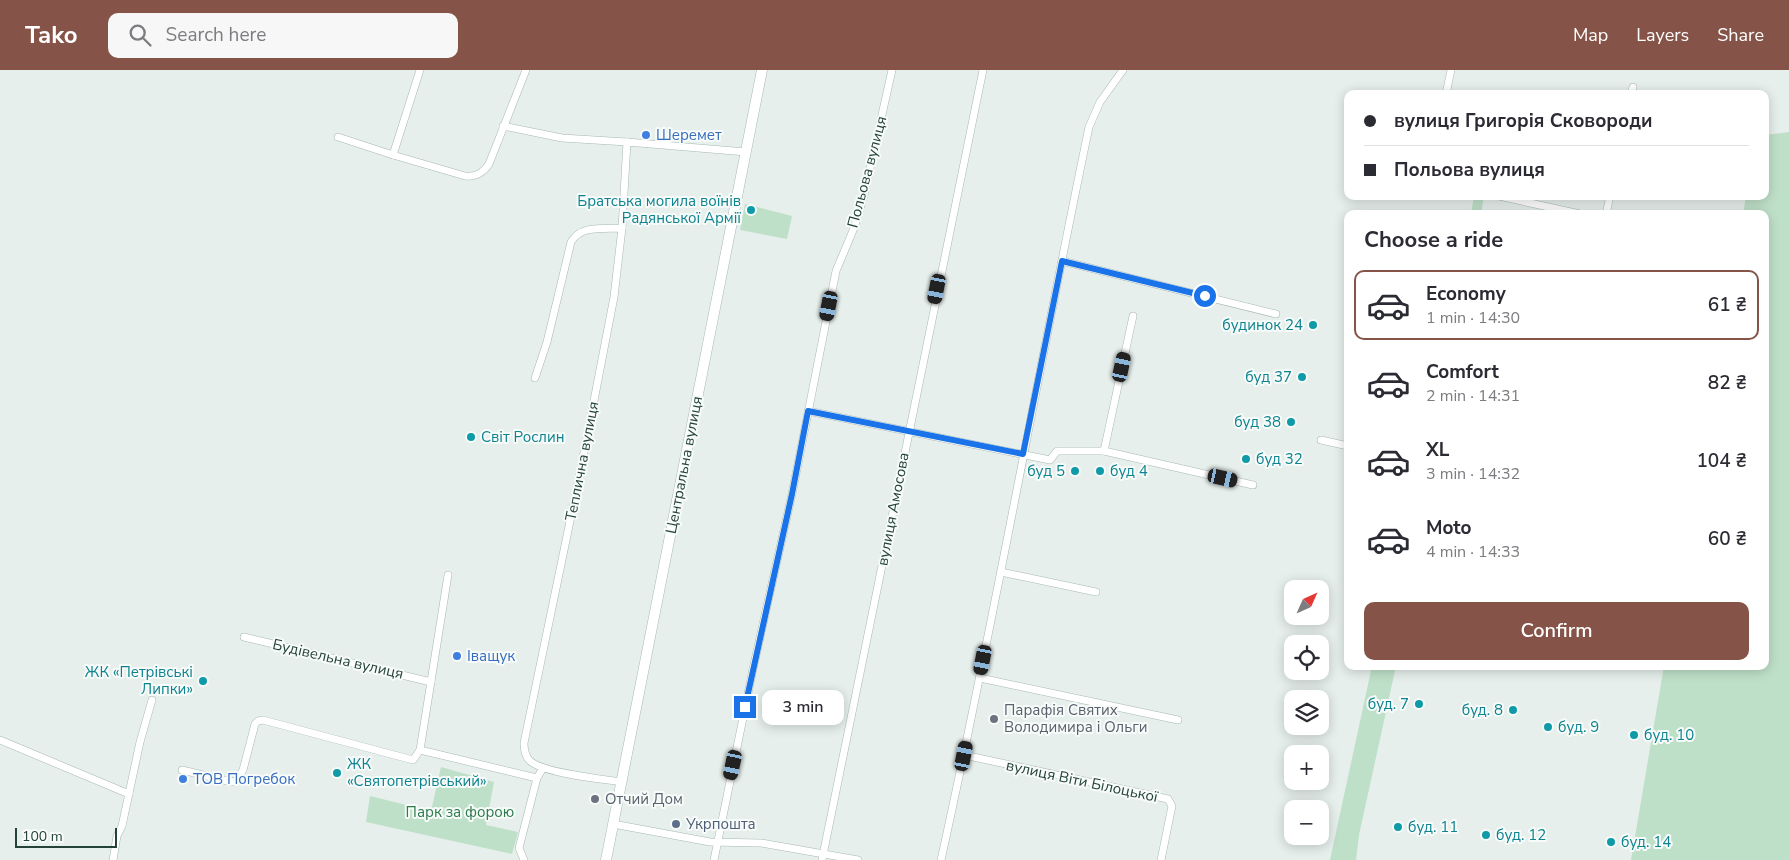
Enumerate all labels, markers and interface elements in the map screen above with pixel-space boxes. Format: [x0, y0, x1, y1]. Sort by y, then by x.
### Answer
search box [108, 13, 458, 58]
text: Tako [25, 19, 78, 51]
icon: search [126, 21, 154, 49]
text: Search here [166, 22, 266, 48]
text: Map [1573, 23, 1608, 47]
text: Layers [1636, 23, 1689, 47]
text: Share [1717, 23, 1764, 47]
text: вулиця Григорія Сковороди [1394, 108, 1652, 134]
street label: Польова вулиця [842, 114, 892, 230]
place label: Шеремет [656, 125, 722, 145]
marker: Шеремет [640, 129, 652, 141]
text: Польова вулиця [1394, 157, 1545, 183]
place label: Братська могила воїнів Радянської Армії [577, 191, 741, 228]
marker: Братська могила воїнів Радянської Армії [745, 204, 757, 216]
text: Choose a ride [1364, 225, 1503, 255]
car [926, 273, 947, 305]
text: Economy [1426, 281, 1506, 307]
icon: car [1366, 283, 1411, 328]
route start [1194, 285, 1216, 307]
car [818, 290, 839, 322]
text: 61 ₴ [1708, 292, 1747, 318]
text: 1 min · 14:30 [1426, 307, 1520, 329]
place label: будинок 24 [1222, 315, 1303, 335]
marker: будинок 24 [1307, 319, 1319, 331]
car [1111, 351, 1132, 383]
text: Comfort [1426, 359, 1499, 385]
icon: car [1366, 361, 1411, 406]
place label: буд 37 [1245, 367, 1292, 387]
text: 82 ₴ [1708, 370, 1747, 396]
marker: буд 37 [1296, 371, 1308, 383]
text: 2 min · 14:31 [1426, 385, 1520, 407]
street label: Центральна вулиця [661, 394, 707, 536]
street label: Теплична вулиця [561, 400, 603, 522]
place label: буд 38 [1234, 412, 1281, 432]
marker: буд 38 [1285, 416, 1297, 428]
place label: Світ Рослин [481, 427, 564, 447]
marker: Світ Рослин [465, 431, 477, 443]
text: XL [1426, 437, 1449, 463]
icon: car [1366, 439, 1411, 484]
text: 104 ₴ [1696, 448, 1747, 474]
place label: буд 32 [1256, 449, 1303, 469]
street label: вулиця Амосова [872, 451, 914, 567]
marker: буд 32 [1240, 453, 1252, 465]
place label: буд 5 [1027, 461, 1065, 481]
place label: буд 4 [1110, 461, 1148, 481]
text: 3 min · 14:32 [1426, 463, 1520, 485]
marker: буд 5 [1069, 465, 1081, 477]
marker: буд 4 [1094, 465, 1106, 477]
car [1206, 467, 1239, 489]
text: Moto [1426, 515, 1472, 541]
icon: car [1366, 517, 1411, 562]
text: 60 ₴ [1708, 526, 1747, 552]
text: 4 min · 14:33 [1426, 541, 1520, 563]
north arrow [1284, 580, 1329, 625]
map controls [1284, 580, 1329, 845]
button: Confirm [1364, 602, 1749, 660]
street label: Будівельна вулиця [271, 634, 405, 684]
button: locate [1284, 635, 1329, 680]
car [972, 644, 993, 676]
place label: Іващук [467, 646, 515, 666]
marker: Іващук [451, 650, 463, 662]
place label: ЖК «Петрівські Липки» [85, 662, 193, 699]
marker: ЖК «Петрівські Липки» [197, 675, 209, 687]
callout: 3 min [762, 690, 845, 724]
button: layers [1284, 690, 1329, 735]
place label: буд. 7 [1368, 694, 1409, 714]
route end [734, 696, 756, 718]
text: 3 min [783, 696, 823, 718]
marker: буд. 7 [1413, 698, 1425, 710]
place label: Парафія Святих Володимира і Ольги [1004, 700, 1148, 737]
place label: буд. 8 [1462, 700, 1503, 720]
marker: буд. 8 [1507, 704, 1519, 716]
marker: Парафія Святих Володимира і Ольги [988, 713, 1000, 725]
place label: буд. 9 [1558, 717, 1599, 737]
marker: буд. 9 [1542, 721, 1554, 733]
place label: буд. 10 [1644, 725, 1694, 745]
marker: буд. 10 [1628, 729, 1640, 741]
car [953, 740, 974, 772]
button: + [1284, 745, 1329, 790]
car [722, 749, 743, 781]
place label: ЖК «Святопетрівський» [347, 754, 487, 791]
street label: вулиця Віти Білоцької [1004, 755, 1160, 807]
marker: ЖК «Святопетрівський» [331, 767, 343, 779]
place label: ТОВ Погребок [193, 769, 295, 789]
marker: ТОВ Погребок [177, 773, 189, 785]
place label: Отчий Дом [605, 789, 683, 809]
marker: Отчий Дом [589, 793, 601, 805]
button: − [1284, 800, 1329, 845]
park label: Парк за форою [406, 802, 514, 822]
place label: Укрпошта [685, 814, 756, 834]
place label: буд. 11 [1408, 817, 1458, 837]
marker: Укрпошта [670, 818, 682, 830]
marker: буд. 11 [1392, 821, 1404, 833]
scale bar [15, 825, 118, 848]
place label: буд. 12 [1496, 825, 1546, 845]
text: 100 m [22, 827, 63, 846]
marker: буд. 12 [1480, 829, 1492, 841]
place label: буд. 14 [1621, 832, 1671, 852]
marker: буд. 14 [1605, 836, 1617, 848]

